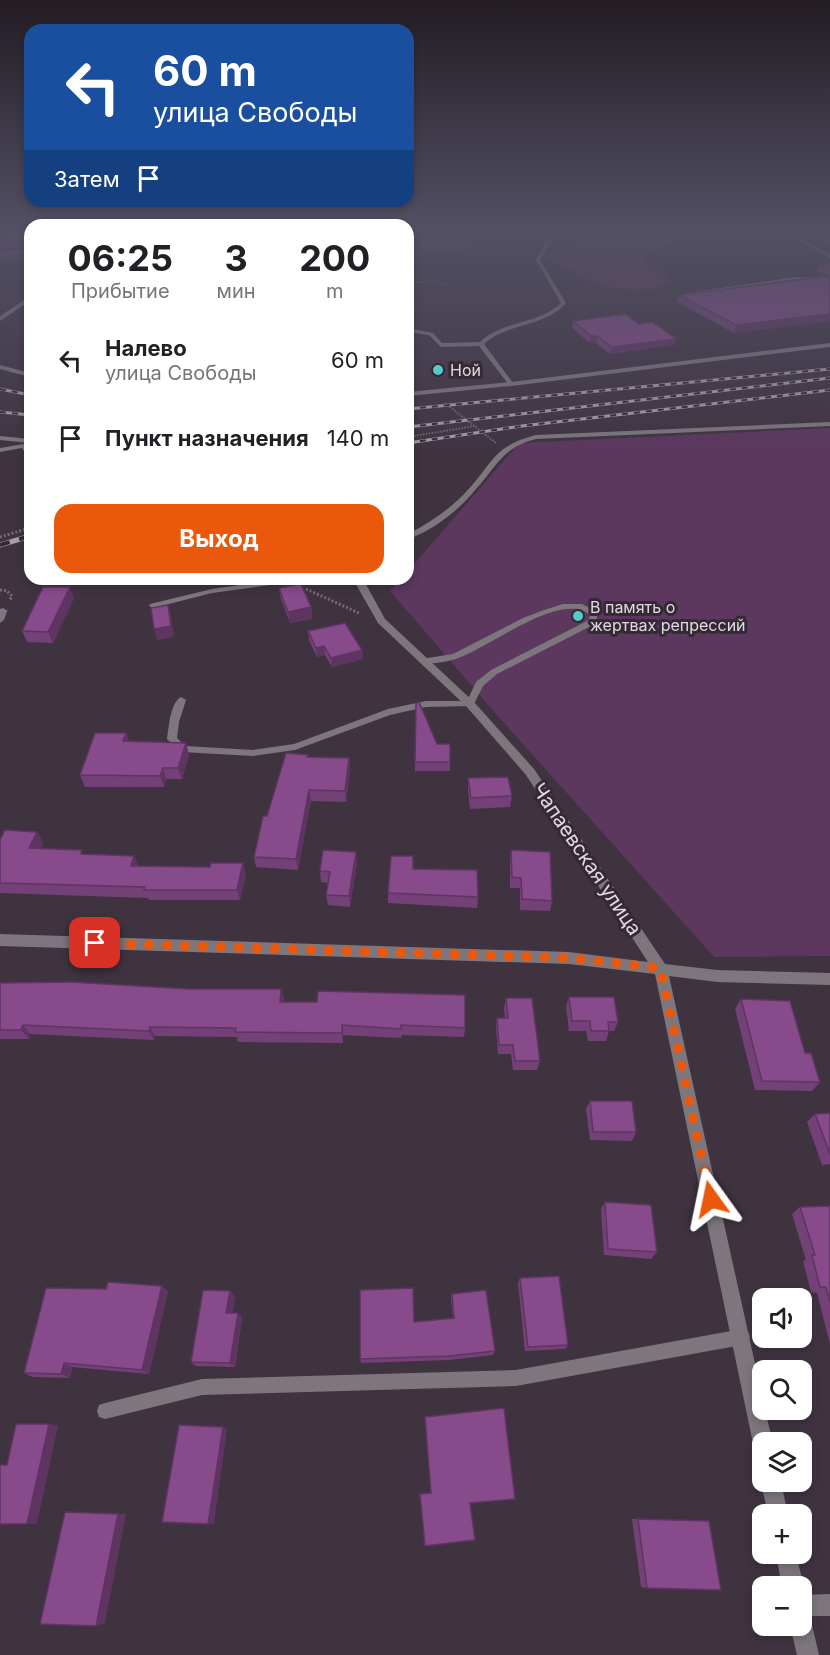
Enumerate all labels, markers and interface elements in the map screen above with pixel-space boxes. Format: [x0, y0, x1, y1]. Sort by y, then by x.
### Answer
text: 60 m [153, 45, 257, 96]
icon: left [54, 48, 132, 126]
text: улица Свободы [153, 96, 358, 129]
icon: arrive [132, 162, 165, 195]
text: Затем [54, 166, 120, 192]
text: 06:25 [68, 236, 173, 280]
text: 3 [224, 236, 248, 280]
text: 200 [299, 236, 370, 280]
text: Прибытие [71, 279, 170, 303]
text: мин [217, 279, 256, 303]
text: m [326, 279, 344, 303]
text: Налево [105, 335, 187, 361]
icon: left [54, 344, 87, 377]
text: 60 m [331, 347, 384, 373]
place label: Ной [450, 360, 481, 380]
text: улица Свободы [105, 361, 256, 385]
marker: Ной [431, 363, 445, 377]
icon: arrive [54, 422, 87, 455]
text: Пункт назначения [105, 425, 309, 451]
text: 140 m [327, 425, 389, 451]
button: Выход [54, 504, 384, 573]
place label: В память о жертвах репрессий [590, 597, 746, 635]
marker: В память о жертвах репрессий [571, 609, 585, 623]
street label: Чапаевская улица [527, 778, 647, 940]
pin [69, 917, 120, 968]
icon: arrive [78, 926, 111, 959]
position arrow [679, 1167, 743, 1231]
map controls [752, 1288, 812, 1636]
button: sound [752, 1288, 812, 1348]
button: search [752, 1360, 812, 1420]
button: layers [752, 1432, 812, 1492]
button: + [752, 1504, 812, 1564]
button: − [752, 1576, 812, 1636]

